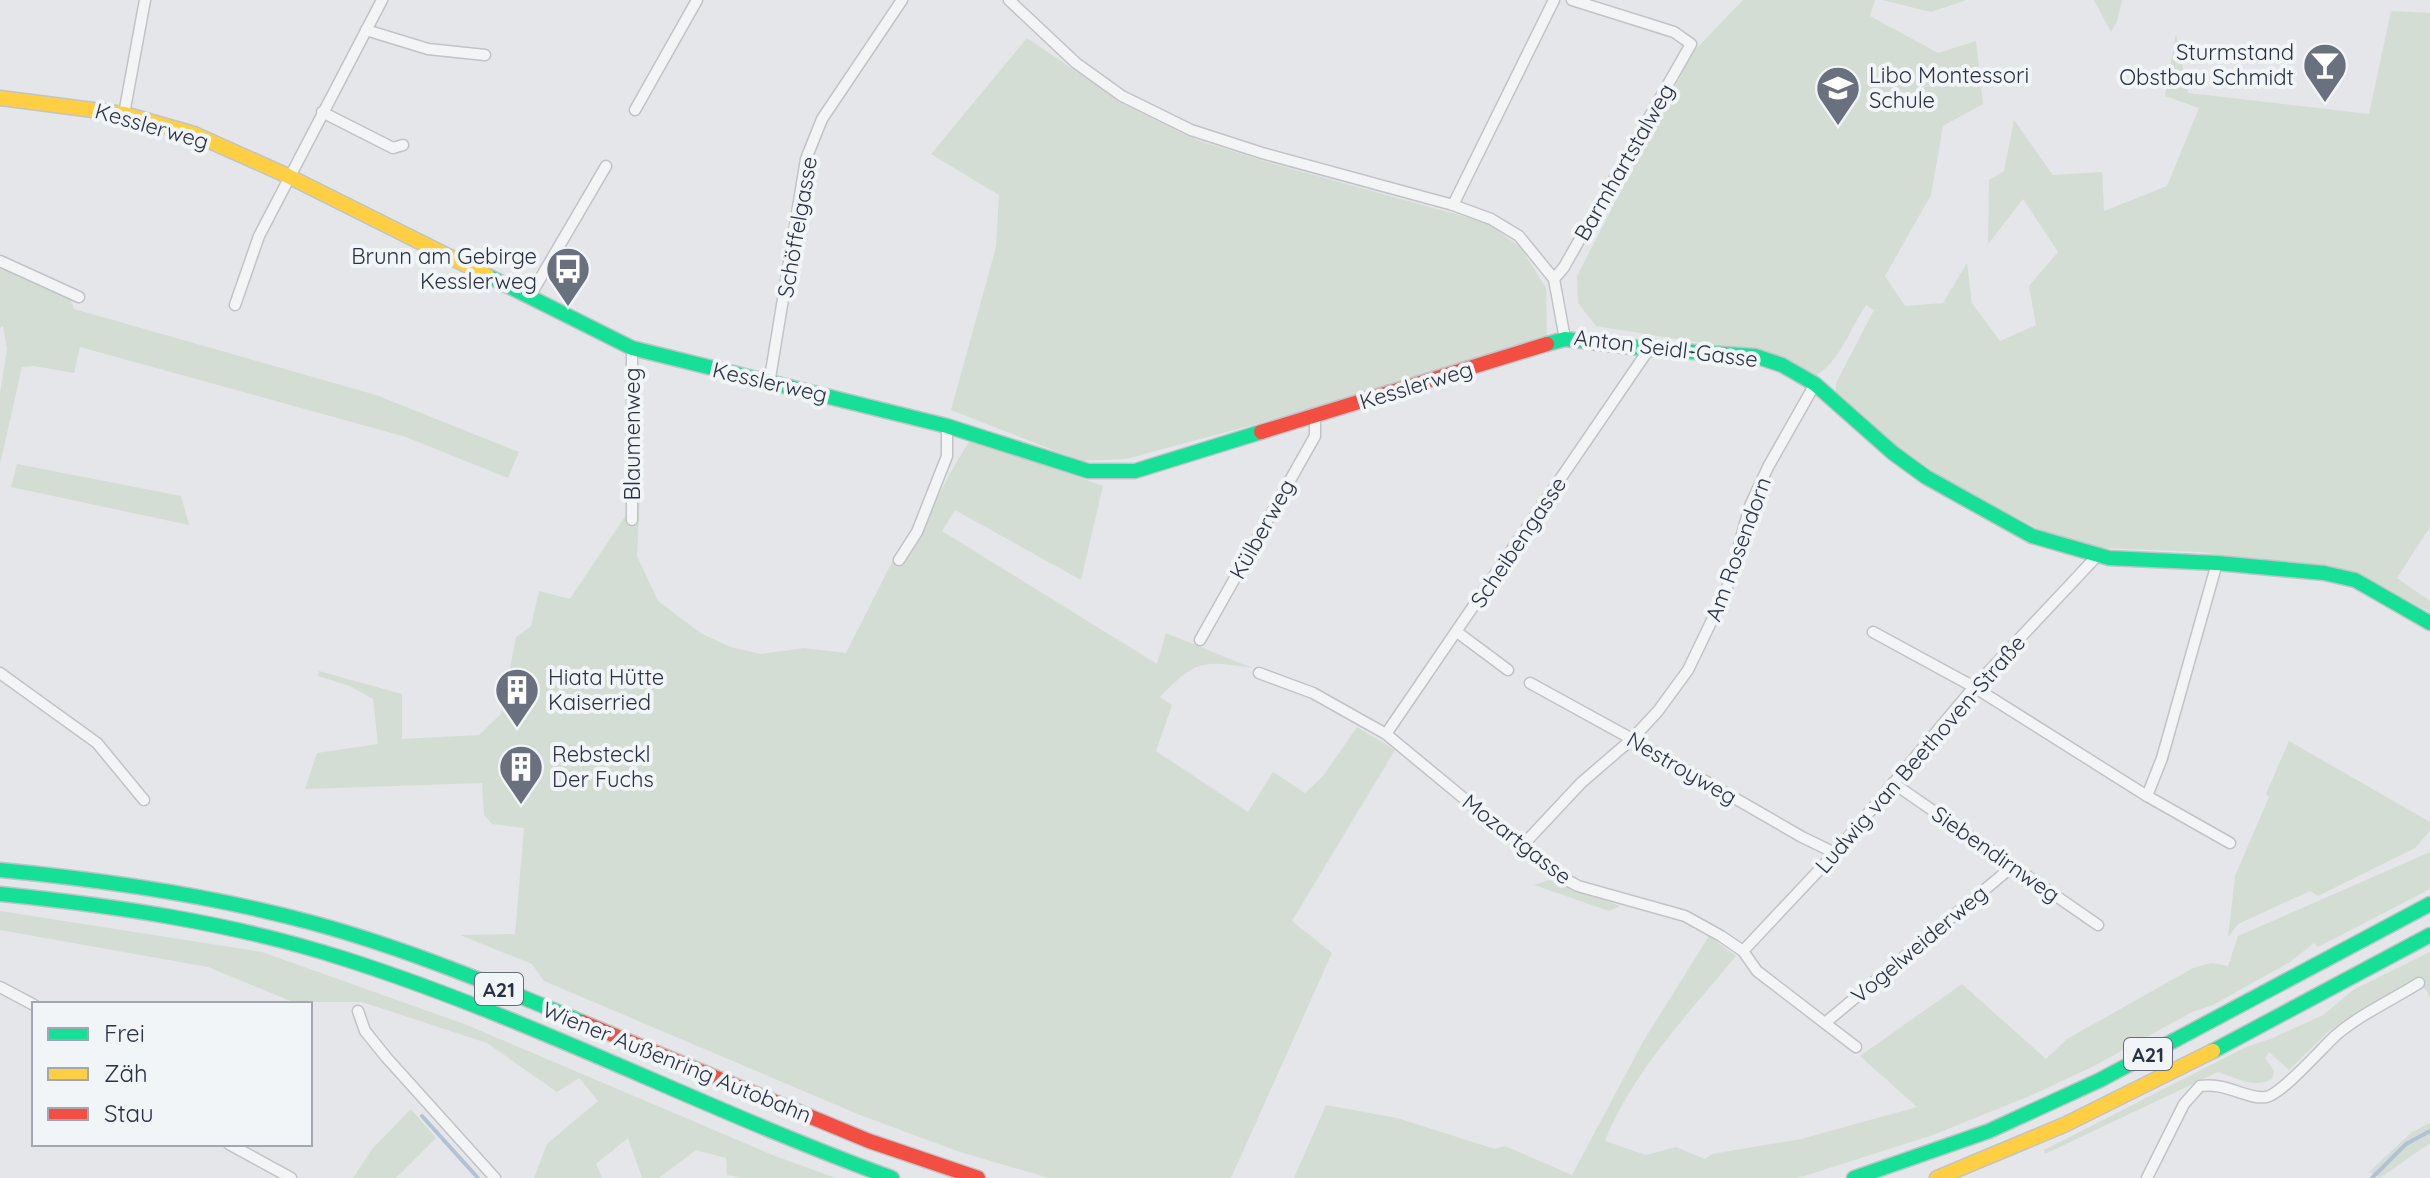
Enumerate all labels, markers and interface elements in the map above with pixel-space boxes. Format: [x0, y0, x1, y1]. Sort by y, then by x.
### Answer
place label: Sturmstand Obstbau Schmidt [2119, 38, 2294, 91]
bar icon: Sturmstand Obstbau Schmidt [2301, 41, 2349, 104]
place label: Libo Montessori Schule [1869, 61, 2029, 114]
school or university icon: Libo Montessori Schule [1814, 64, 1862, 127]
street label: Barmhartstalweg [1568, 78, 1680, 246]
street label: Kesslerweg [92, 96, 212, 156]
street label: Schöffelgasse [771, 154, 823, 300]
place label: Brunn am Gebirge Kesslerweg [351, 242, 537, 295]
bus stop icon: Brunn am Gebirge Kesslerweg [544, 245, 592, 308]
street label: Anton Seidl-Gasse [1573, 323, 1759, 373]
street label: Kesslerweg [710, 355, 830, 409]
street label: Kesslerweg [1356, 355, 1476, 415]
street label: Blaumenweg [618, 368, 646, 500]
street label: Scheibengasse [1464, 471, 1572, 613]
street label: Am Rosendorn [1699, 473, 1777, 625]
street label: Külberweg [1223, 474, 1301, 584]
street label: Ludwig van Beethoven-Straße [1809, 629, 2031, 879]
place label: Hiata Hütte Kaiserried [548, 663, 664, 716]
building icon: Hiata Hütte Kaiserried [493, 666, 541, 729]
street label: Nestroyweg [1622, 725, 1742, 811]
place label: Rebsteckl Der Fuchs [552, 740, 654, 793]
building icon: Rebsteckl Der Fuchs [497, 743, 545, 806]
street label: Mozartgasse [1457, 788, 1577, 890]
street label: Siebendirnweg [1927, 800, 2065, 908]
street label: Vogelweiderweg [1845, 879, 1993, 1009]
road number: A21 [475, 973, 523, 1005]
street label: Wiener Außenring Autobahn [538, 995, 816, 1129]
legend [32, 1002, 312, 1146]
text: Frei [104, 1018, 145, 1048]
road number: A21 [2124, 1038, 2172, 1070]
text: Zäh [104, 1058, 148, 1088]
text: Stau [104, 1098, 154, 1128]

